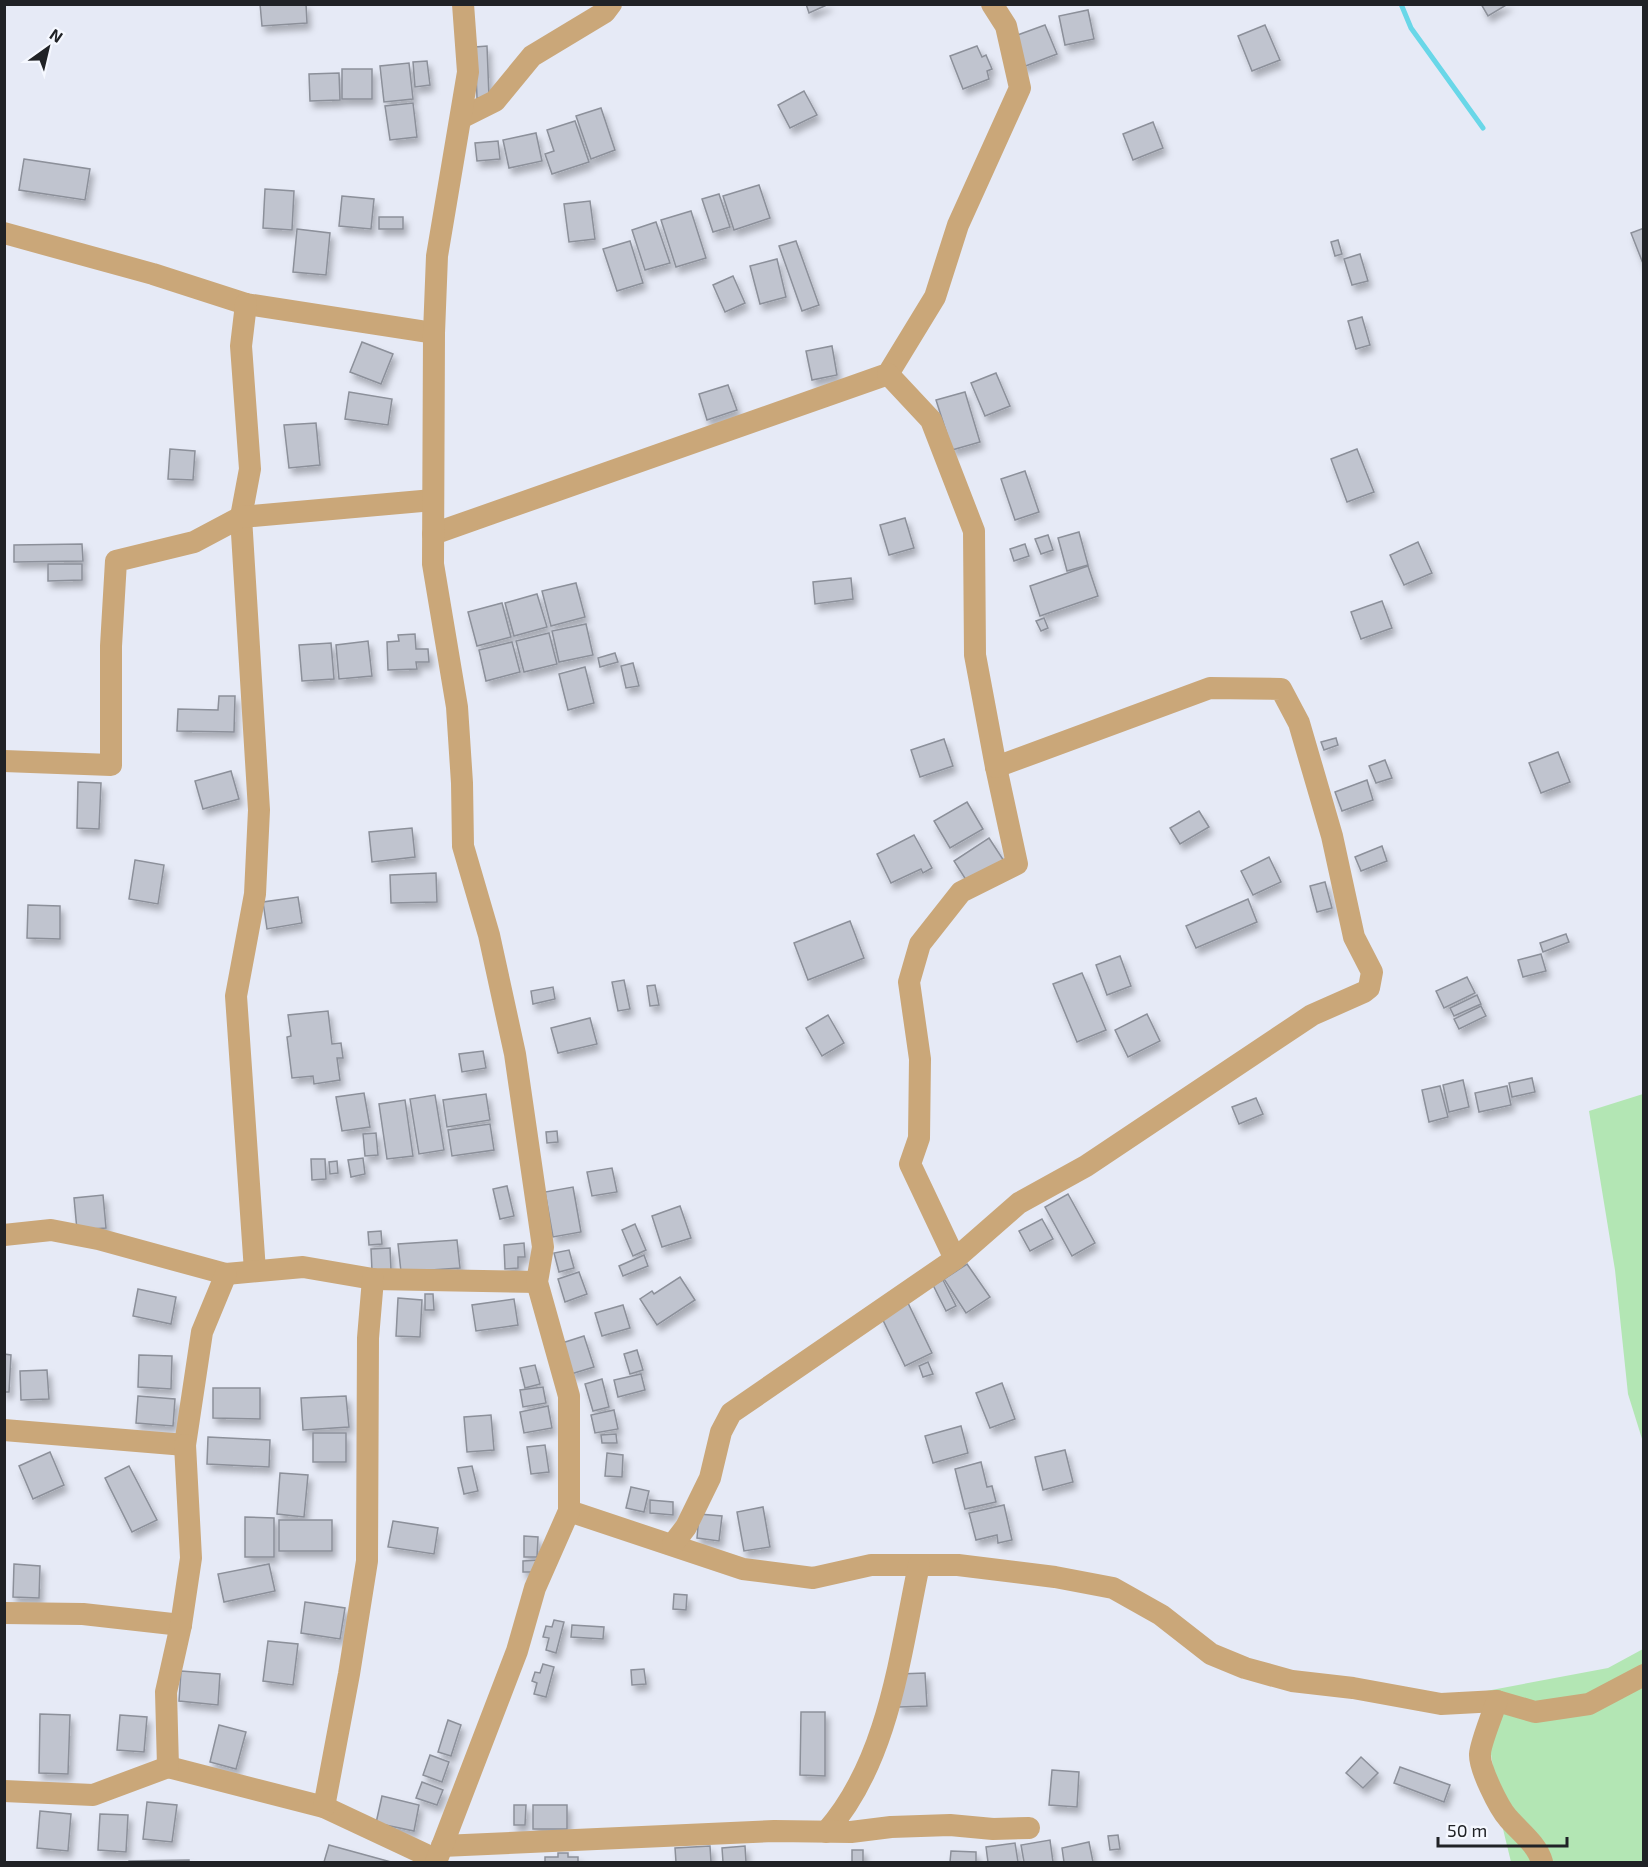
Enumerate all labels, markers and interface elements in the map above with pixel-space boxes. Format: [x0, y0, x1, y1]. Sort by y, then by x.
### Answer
north arrow [18, 18, 78, 78]
text: N [47, 24, 67, 46]
scale bar [1438, 1810, 1567, 1848]
text: 50 m [1447, 1819, 1487, 1841]

